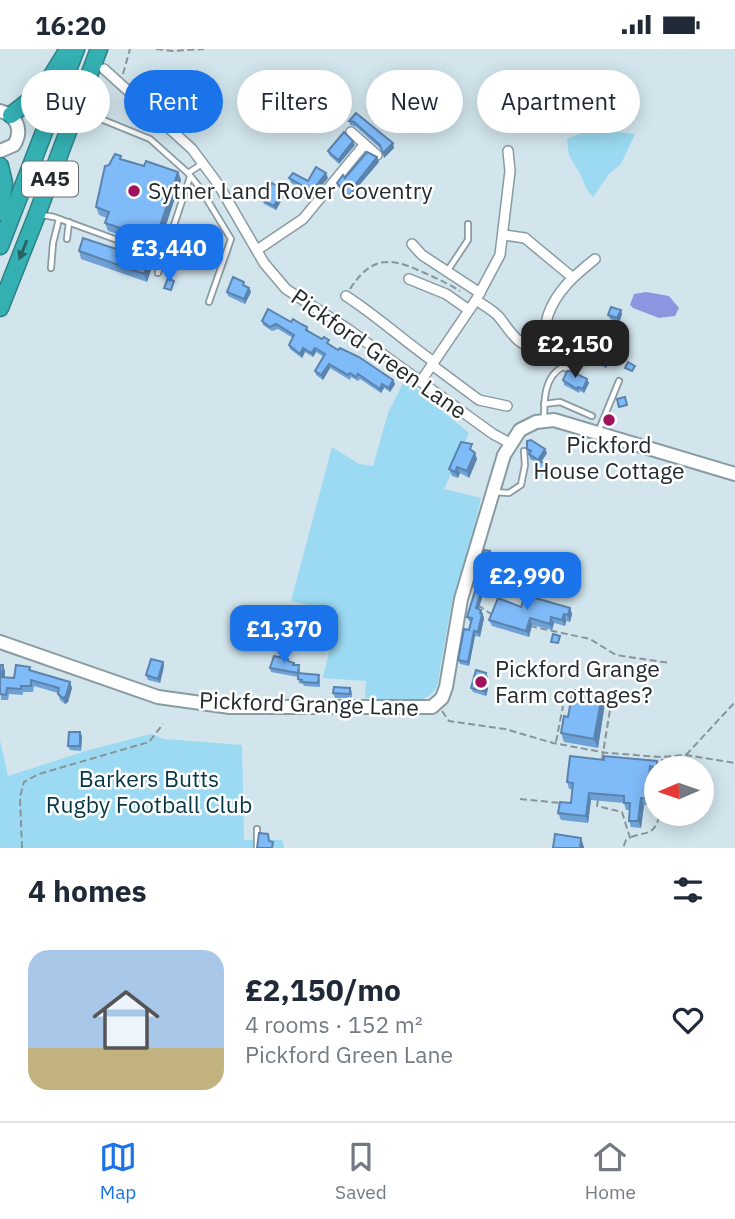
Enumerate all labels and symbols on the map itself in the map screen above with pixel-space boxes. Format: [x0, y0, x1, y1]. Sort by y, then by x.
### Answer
road number: A45 [22, 162, 78, 197]
place label: Sytner Land Rover Coventry [148, 175, 433, 205]
marker: Sytner Land Rover Coventry [126, 183, 142, 199]
pin: £3,440 [112, 225, 226, 284]
one-way arrow [18, 240, 29, 261]
street label: Pickford Green Lane [286, 281, 473, 425]
pin: £2,150 [518, 321, 632, 380]
marker: Pickford House Cottage [601, 412, 617, 428]
place label: Pickford House Cottage [533, 429, 685, 485]
pin: £2,990 [470, 553, 584, 612]
pin: £1,370 [227, 605, 341, 665]
place label: Pickford Grange Farm cottages? [495, 653, 660, 709]
marker: Pickford Grange Farm cottages? [473, 674, 489, 690]
street label: Pickford Grange Lane [199, 684, 419, 722]
north arrow [644, 756, 714, 826]
park label: Barkers Butts Rugby Football Club [46, 763, 252, 819]

